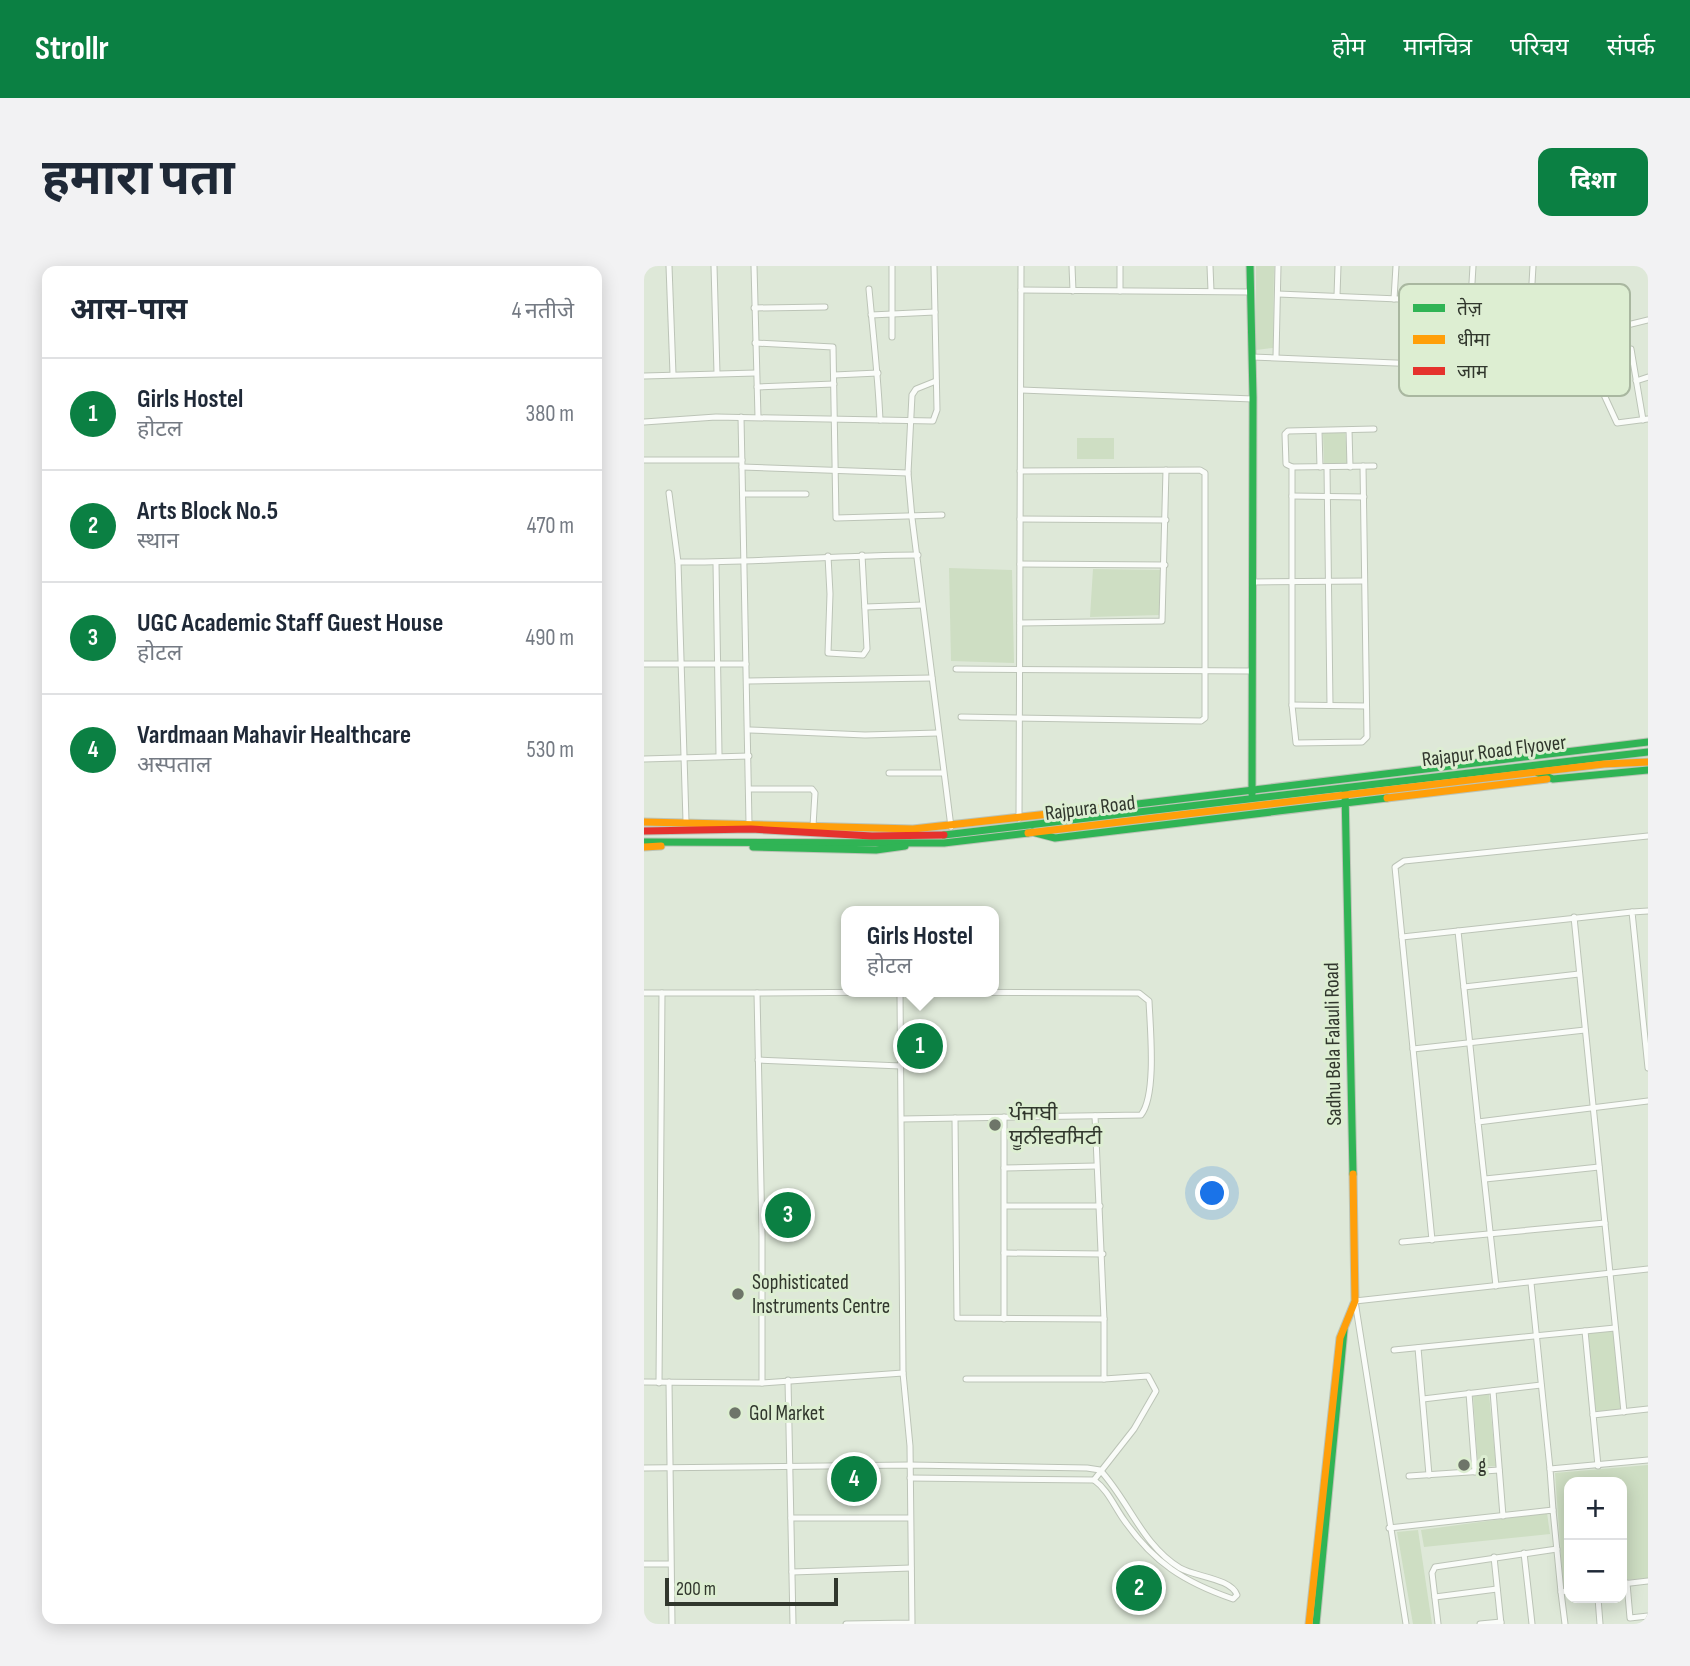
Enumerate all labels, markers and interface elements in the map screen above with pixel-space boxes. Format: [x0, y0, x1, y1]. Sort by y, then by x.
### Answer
text: Strollr [35, 29, 109, 69]
text: होम [1332, 33, 1365, 62]
text: मानचित्र [1403, 33, 1472, 62]
text: परिचय [1510, 33, 1569, 62]
text: संपर्क [1607, 33, 1655, 62]
button: दिशा [1538, 148, 1648, 216]
text: हमारा पता [42, 150, 235, 209]
legend [1399, 284, 1630, 396]
text: आस-पास [70, 292, 187, 328]
text: 4 नतीजे [512, 297, 574, 325]
text: तेज़ [1457, 297, 1483, 321]
text: धीमा [1457, 329, 1491, 352]
text: जाम [1457, 361, 1488, 384]
text: Girls Hostel [137, 384, 243, 415]
text: 1 [88, 400, 98, 428]
text: 380 m [526, 400, 574, 428]
text: होटल [137, 415, 182, 443]
text: Arts Block No.5 [137, 496, 278, 527]
text: 2 [88, 512, 98, 540]
text: 470 m [527, 512, 574, 540]
text: स्थान [137, 527, 179, 555]
text: UGC Academic Staff Guest House [137, 608, 443, 639]
text: 3 [88, 624, 98, 652]
text: 490 m [525, 624, 574, 652]
text: होटल [137, 639, 182, 667]
text: Vardmaan Mahavir Healthcare [137, 720, 411, 751]
street label: Rajapur Road Flyover [1420, 730, 1568, 772]
text: 4 [88, 736, 98, 764]
text: 530 m [526, 736, 574, 764]
text: अस्पताल [137, 751, 211, 779]
street label: Rajpura Road [1043, 790, 1137, 826]
popup [841, 906, 999, 997]
text: Girls Hostel [867, 921, 973, 952]
text: होटल [867, 952, 912, 980]
street label: Sadhu Bela Falauli Road [1319, 962, 1347, 1126]
pin: 1 [897, 1020, 943, 1072]
place label: ਪੰਜਾਬੀ ਯੂਨੀਵਰਸਿਟੀ [1008, 1101, 1103, 1151]
marker: ਪੰਜਾਬੀ ਯੂਨੀਵਰਸਿਟੀ [987, 1117, 1003, 1133]
your location [1195, 1176, 1229, 1210]
pin: 3 [765, 1189, 811, 1241]
place label: Sophisticated Instruments Centre [752, 1270, 890, 1319]
marker: Sophisticated Instruments Centre [730, 1286, 746, 1302]
place label: Gol Market [749, 1401, 825, 1426]
marker: Gol Market [727, 1405, 743, 1421]
pin: 4 [831, 1453, 877, 1505]
place label: g [1478, 1453, 1486, 1478]
marker: g [1456, 1457, 1472, 1473]
map controls [1564, 1477, 1627, 1603]
button: + [1564, 1477, 1627, 1540]
button: − [1564, 1540, 1627, 1603]
pin: 2 [1116, 1562, 1162, 1614]
scale bar [665, 1575, 838, 1607]
text: 200 m [676, 1578, 716, 1601]

